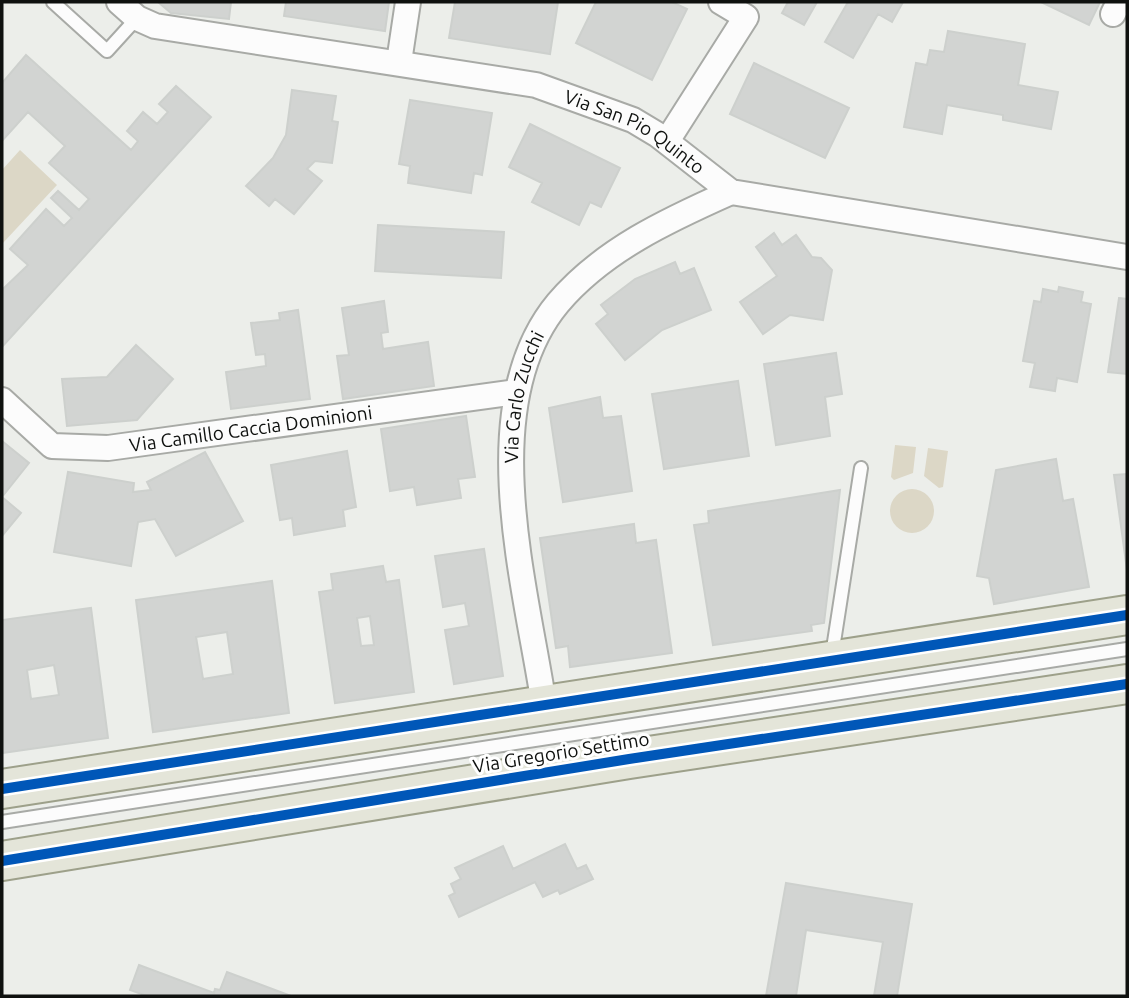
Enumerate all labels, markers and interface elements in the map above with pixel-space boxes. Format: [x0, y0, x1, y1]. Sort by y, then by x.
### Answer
street label: Via San Pio Quinto [561, 85, 709, 178]
street label: Via Carlo Zucchi [500, 327, 548, 463]
street label: Via Camillo Caccia Dominioni [128, 401, 374, 456]
street label: Via Gregorio Settimo [471, 727, 651, 777]

